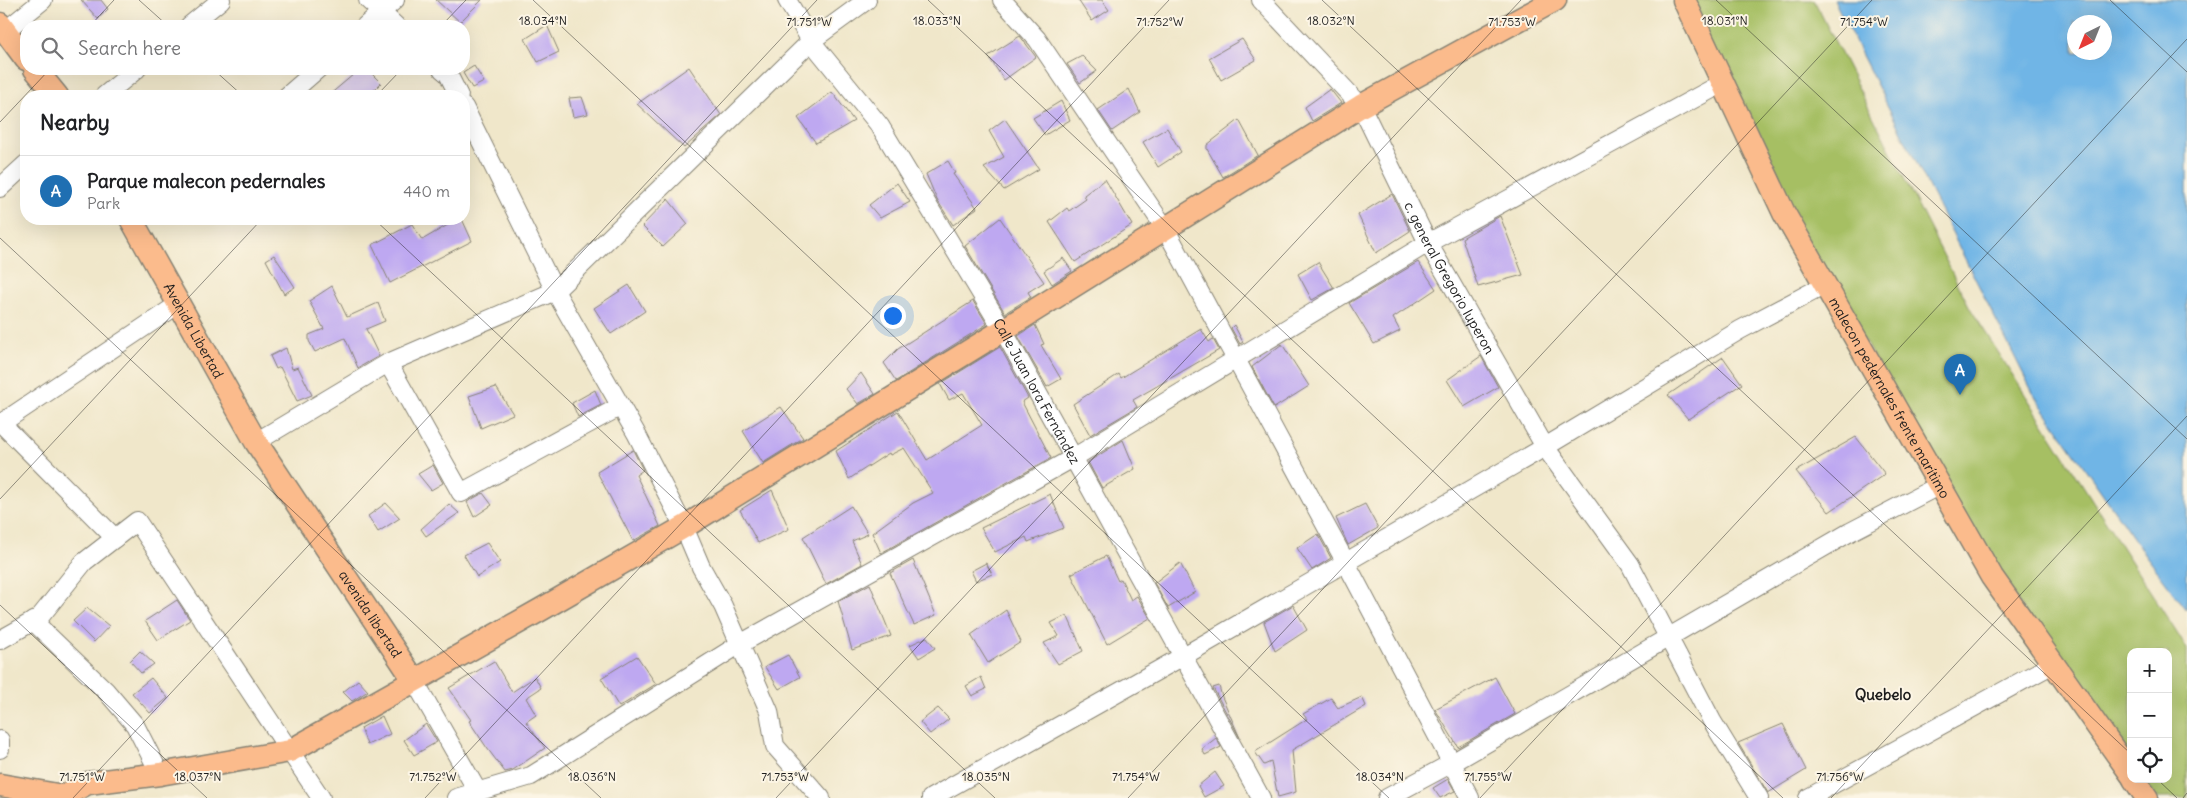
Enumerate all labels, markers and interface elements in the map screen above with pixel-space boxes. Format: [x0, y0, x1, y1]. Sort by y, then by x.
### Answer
text: 18.034°N [519, 13, 567, 28]
text: 18.033°N [913, 13, 961, 28]
text: 18.032°N [1307, 13, 1355, 28]
text: 18.031°N [1702, 13, 1748, 28]
text: 71.751°W [786, 14, 832, 29]
text: 71.752°W [1136, 14, 1184, 29]
text: 71.753°W [1488, 14, 1536, 29]
text: 71.754°W [1840, 14, 1888, 29]
north arrow [2067, 15, 2112, 60]
search box [20, 20, 470, 75]
icon: search [38, 34, 66, 62]
text: Search here [78, 36, 181, 60]
text: Nearby [40, 109, 110, 136]
text: Parque malecon pedernales [87, 169, 325, 193]
text: A [51, 181, 61, 201]
text: 440 m [403, 181, 450, 201]
text: Park [87, 193, 120, 213]
street label: c. general Gregorio luperon [1400, 199, 1499, 357]
street label: Avenida Libertad [160, 280, 228, 382]
street label: malecon pedernales frente marítimo [1825, 294, 1954, 502]
your location [880, 303, 906, 329]
street label: Calle Juan lora Fernández [989, 315, 1084, 468]
pin: A [1944, 354, 1976, 395]
street label: avenida libertad [335, 567, 406, 661]
map controls [2127, 648, 2172, 783]
button: + [2127, 648, 2172, 693]
district label: Quebelo [1855, 685, 1912, 704]
button: − [2127, 693, 2172, 738]
button: locate [2127, 738, 2172, 783]
text: 71.751°W [59, 769, 105, 784]
text: 18.037°N [174, 769, 222, 784]
text: 71.752°W [409, 769, 457, 784]
text: 18.036°N [568, 769, 616, 784]
text: 71.753°W [761, 769, 809, 784]
text: 18.035°N [962, 769, 1010, 784]
text: 71.754°W [1112, 769, 1160, 784]
text: 18.034°N [1356, 769, 1404, 784]
text: 71.755°W [1464, 769, 1512, 784]
text: 71.756°W [1816, 769, 1864, 784]

